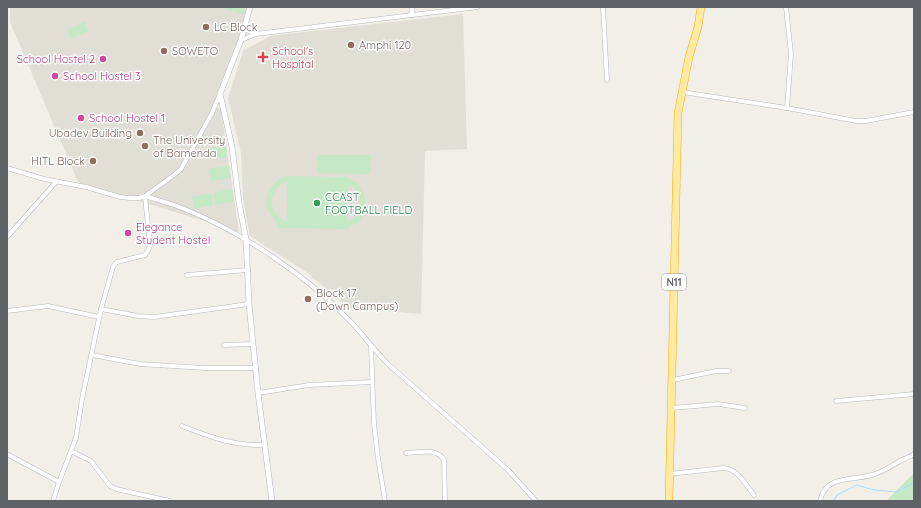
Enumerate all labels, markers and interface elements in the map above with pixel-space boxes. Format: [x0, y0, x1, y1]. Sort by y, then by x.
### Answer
place label: LC Block [214, 20, 258, 34]
marker: LC Block [201, 22, 211, 32]
place label: Amphi 120 [359, 38, 411, 52]
marker: Amphi 120 [346, 40, 356, 50]
place label: SOWETO [172, 44, 218, 58]
place label: School's Hospital [272, 44, 314, 71]
marker: SOWETO [159, 46, 169, 56]
marker: School's Hospital [257, 51, 269, 63]
place label: School Hostel 2 [17, 52, 95, 66]
marker: School Hostel 2 [98, 54, 108, 64]
place label: School Hostel 3 [63, 69, 141, 83]
marker: School Hostel 3 [50, 71, 60, 81]
place label: School Hostel 1 [89, 111, 165, 125]
marker: School Hostel 1 [76, 113, 86, 123]
place label: Ubadev Building [49, 126, 132, 140]
marker: Ubadev Building [135, 128, 145, 138]
place label: The University of Bamenda [153, 133, 225, 160]
marker: The University of Bamenda [140, 141, 150, 151]
place label: HITL Block [31, 154, 85, 168]
marker: HITL Block [88, 156, 98, 166]
place label: CCAST FOOTBALL FIELD [325, 190, 412, 217]
marker: CCAST FOOTBALL FIELD [312, 198, 322, 208]
place label: Elegance Student Hostel [136, 220, 210, 247]
marker: Elegance Student Hostel [123, 228, 133, 238]
road number: N11 [662, 274, 686, 290]
place label: Block 17 (Down Campus) [316, 286, 398, 313]
marker: Block 17 (Down Campus) [303, 294, 313, 304]

